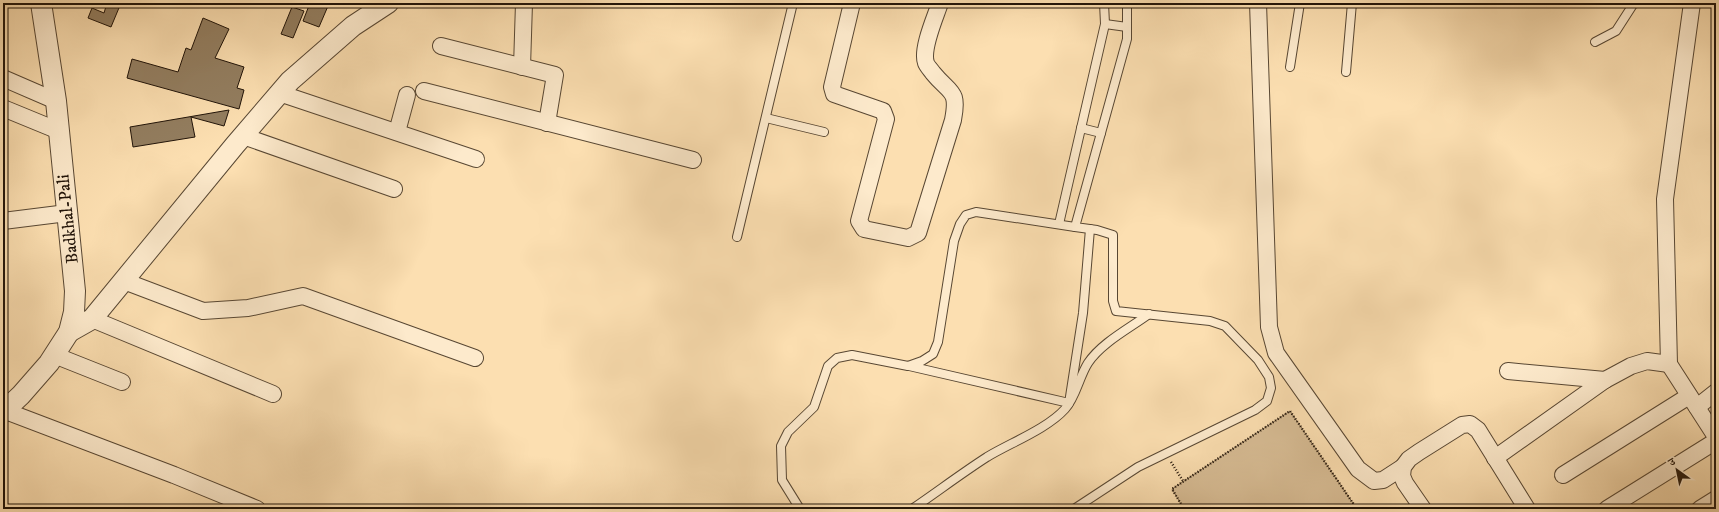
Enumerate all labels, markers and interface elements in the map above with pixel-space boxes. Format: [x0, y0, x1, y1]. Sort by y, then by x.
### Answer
street label: Badkhal-Pali [52, 173, 84, 265]
north arrow [1657, 450, 1697, 490]
text: उ [1665, 454, 1679, 470]

